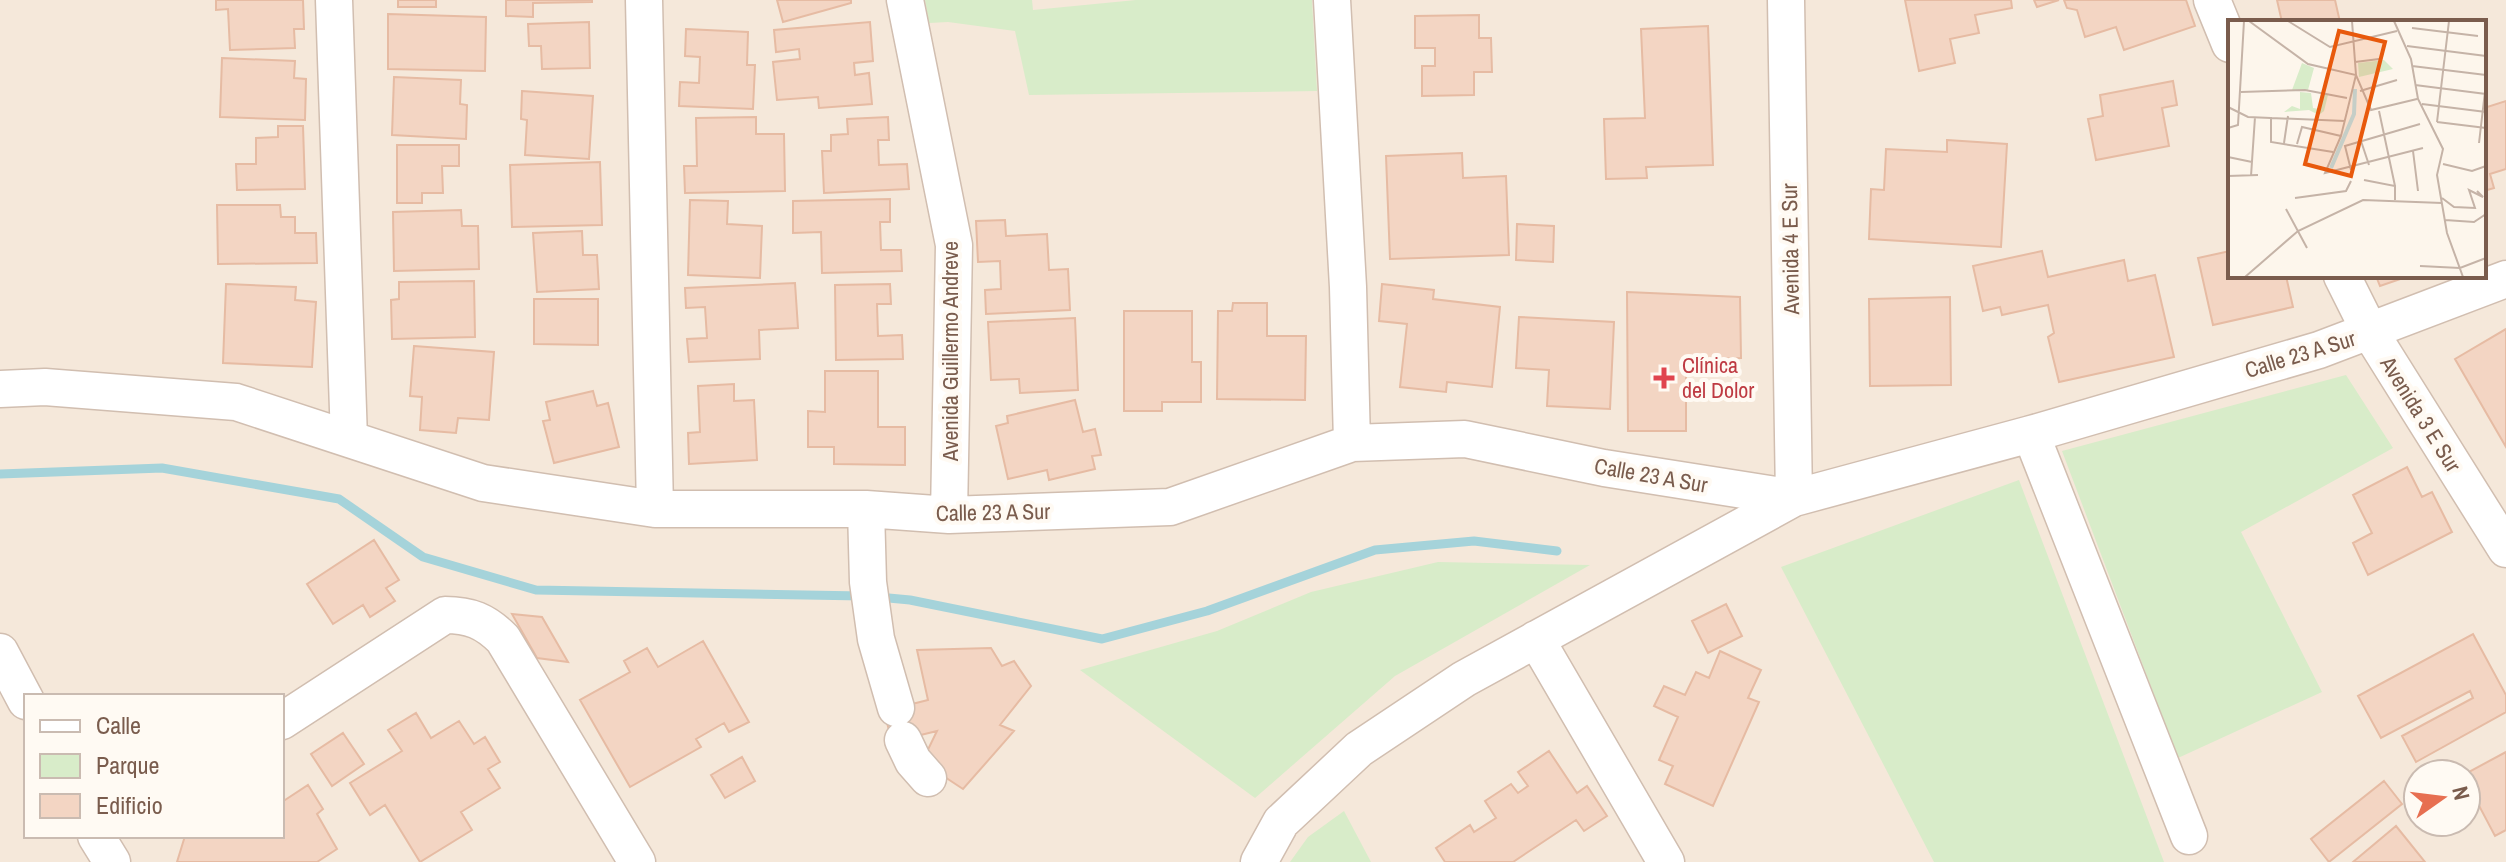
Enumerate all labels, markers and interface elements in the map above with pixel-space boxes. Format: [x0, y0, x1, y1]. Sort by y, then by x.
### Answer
inset map [2228, 20, 2486, 278]
street label: Avenida 4 E Sur [1774, 183, 1806, 316]
street label: Avenida Guillermo Andreve [935, 241, 965, 462]
street label: Calle 23 A Sur [2241, 323, 2359, 385]
place label: Clínica del Dolor [1682, 350, 1754, 405]
street label: Avenida 3 E Sur [2373, 350, 2468, 478]
marker: Clínica del Dolor [1653, 367, 1675, 389]
street label: Calle 23 A Sur [1592, 450, 1710, 500]
street label: Calle 23 A Sur [936, 496, 1050, 528]
legend [24, 694, 284, 838]
text: Calle [96, 709, 141, 741]
text: Parque [96, 749, 159, 781]
north arrow [2402, 758, 2482, 838]
text: N [2445, 783, 2478, 803]
text: Edificio [96, 789, 163, 821]

